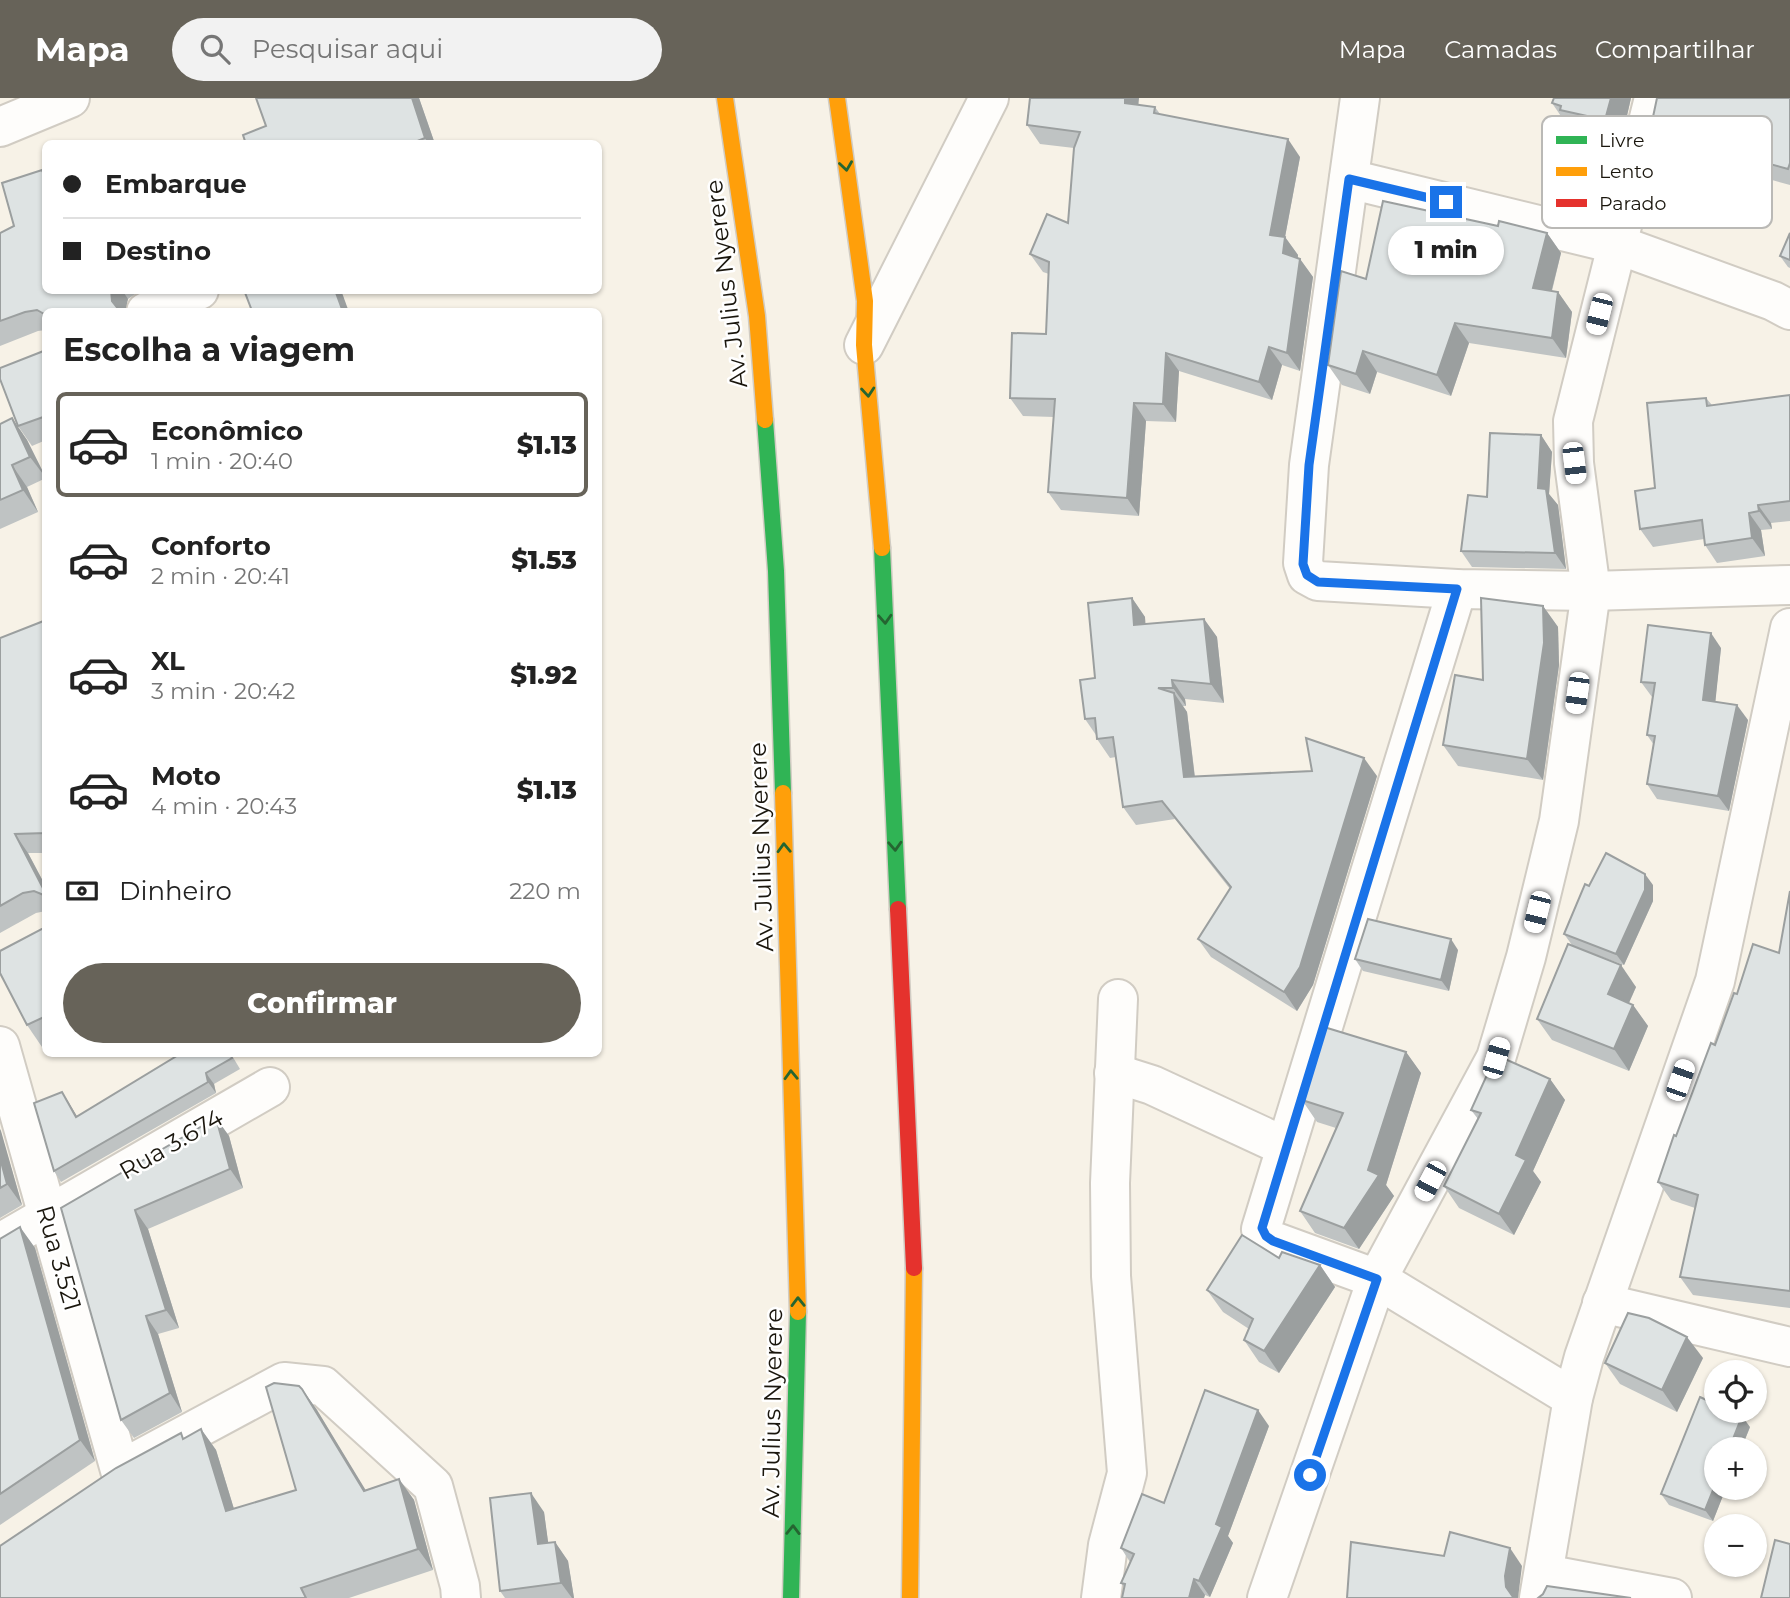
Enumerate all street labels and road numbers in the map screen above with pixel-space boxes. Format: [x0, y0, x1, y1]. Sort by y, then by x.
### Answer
street label: Av. Julius Nyerere [699, 178, 753, 390]
street label: Av. Julius Nyerere [743, 742, 779, 952]
street label: Rua 3.674 [114, 1103, 228, 1185]
street label: Rua 3.521 [30, 1202, 88, 1314]
street label: Av. Julius Nyerere [756, 1308, 788, 1518]

